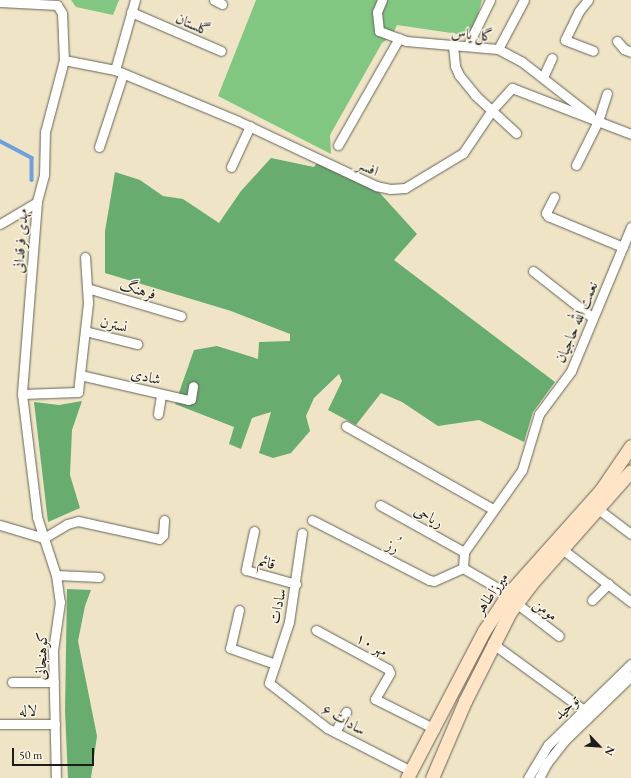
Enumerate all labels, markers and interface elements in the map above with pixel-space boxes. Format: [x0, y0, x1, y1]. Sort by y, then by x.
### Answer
street label: گلستان [173, 9, 213, 39]
street label: گل یاس [450, 23, 494, 45]
street label: افسر [354, 154, 382, 180]
street label: مهدی فرقدانی [9, 208, 31, 274]
street label: فرهنگ [118, 275, 158, 303]
street label: نعمت الله حاجیان [551, 279, 601, 365]
street label: نسترن [98, 312, 130, 336]
street label: شادی [129, 364, 163, 388]
street label: ریاحی [411, 501, 447, 531]
street label: رُز [384, 535, 402, 557]
street label: قائم [257, 551, 277, 573]
street label: میرزاطاهر [470, 569, 512, 617]
street label: سادات [264, 587, 290, 625]
street label: مومن [530, 594, 562, 624]
street label: مهر ۱۰ [353, 628, 391, 660]
street label: کوهنجانی [31, 632, 51, 680]
street label: توحید [549, 691, 583, 723]
street label: سادات ۶ [319, 699, 369, 739]
street label: لاله [19, 701, 37, 719]
north arrow [579, 726, 619, 766]
scale bar [14, 740, 96, 766]
text: N [602, 744, 618, 758]
text: 50 m [19, 747, 42, 763]

